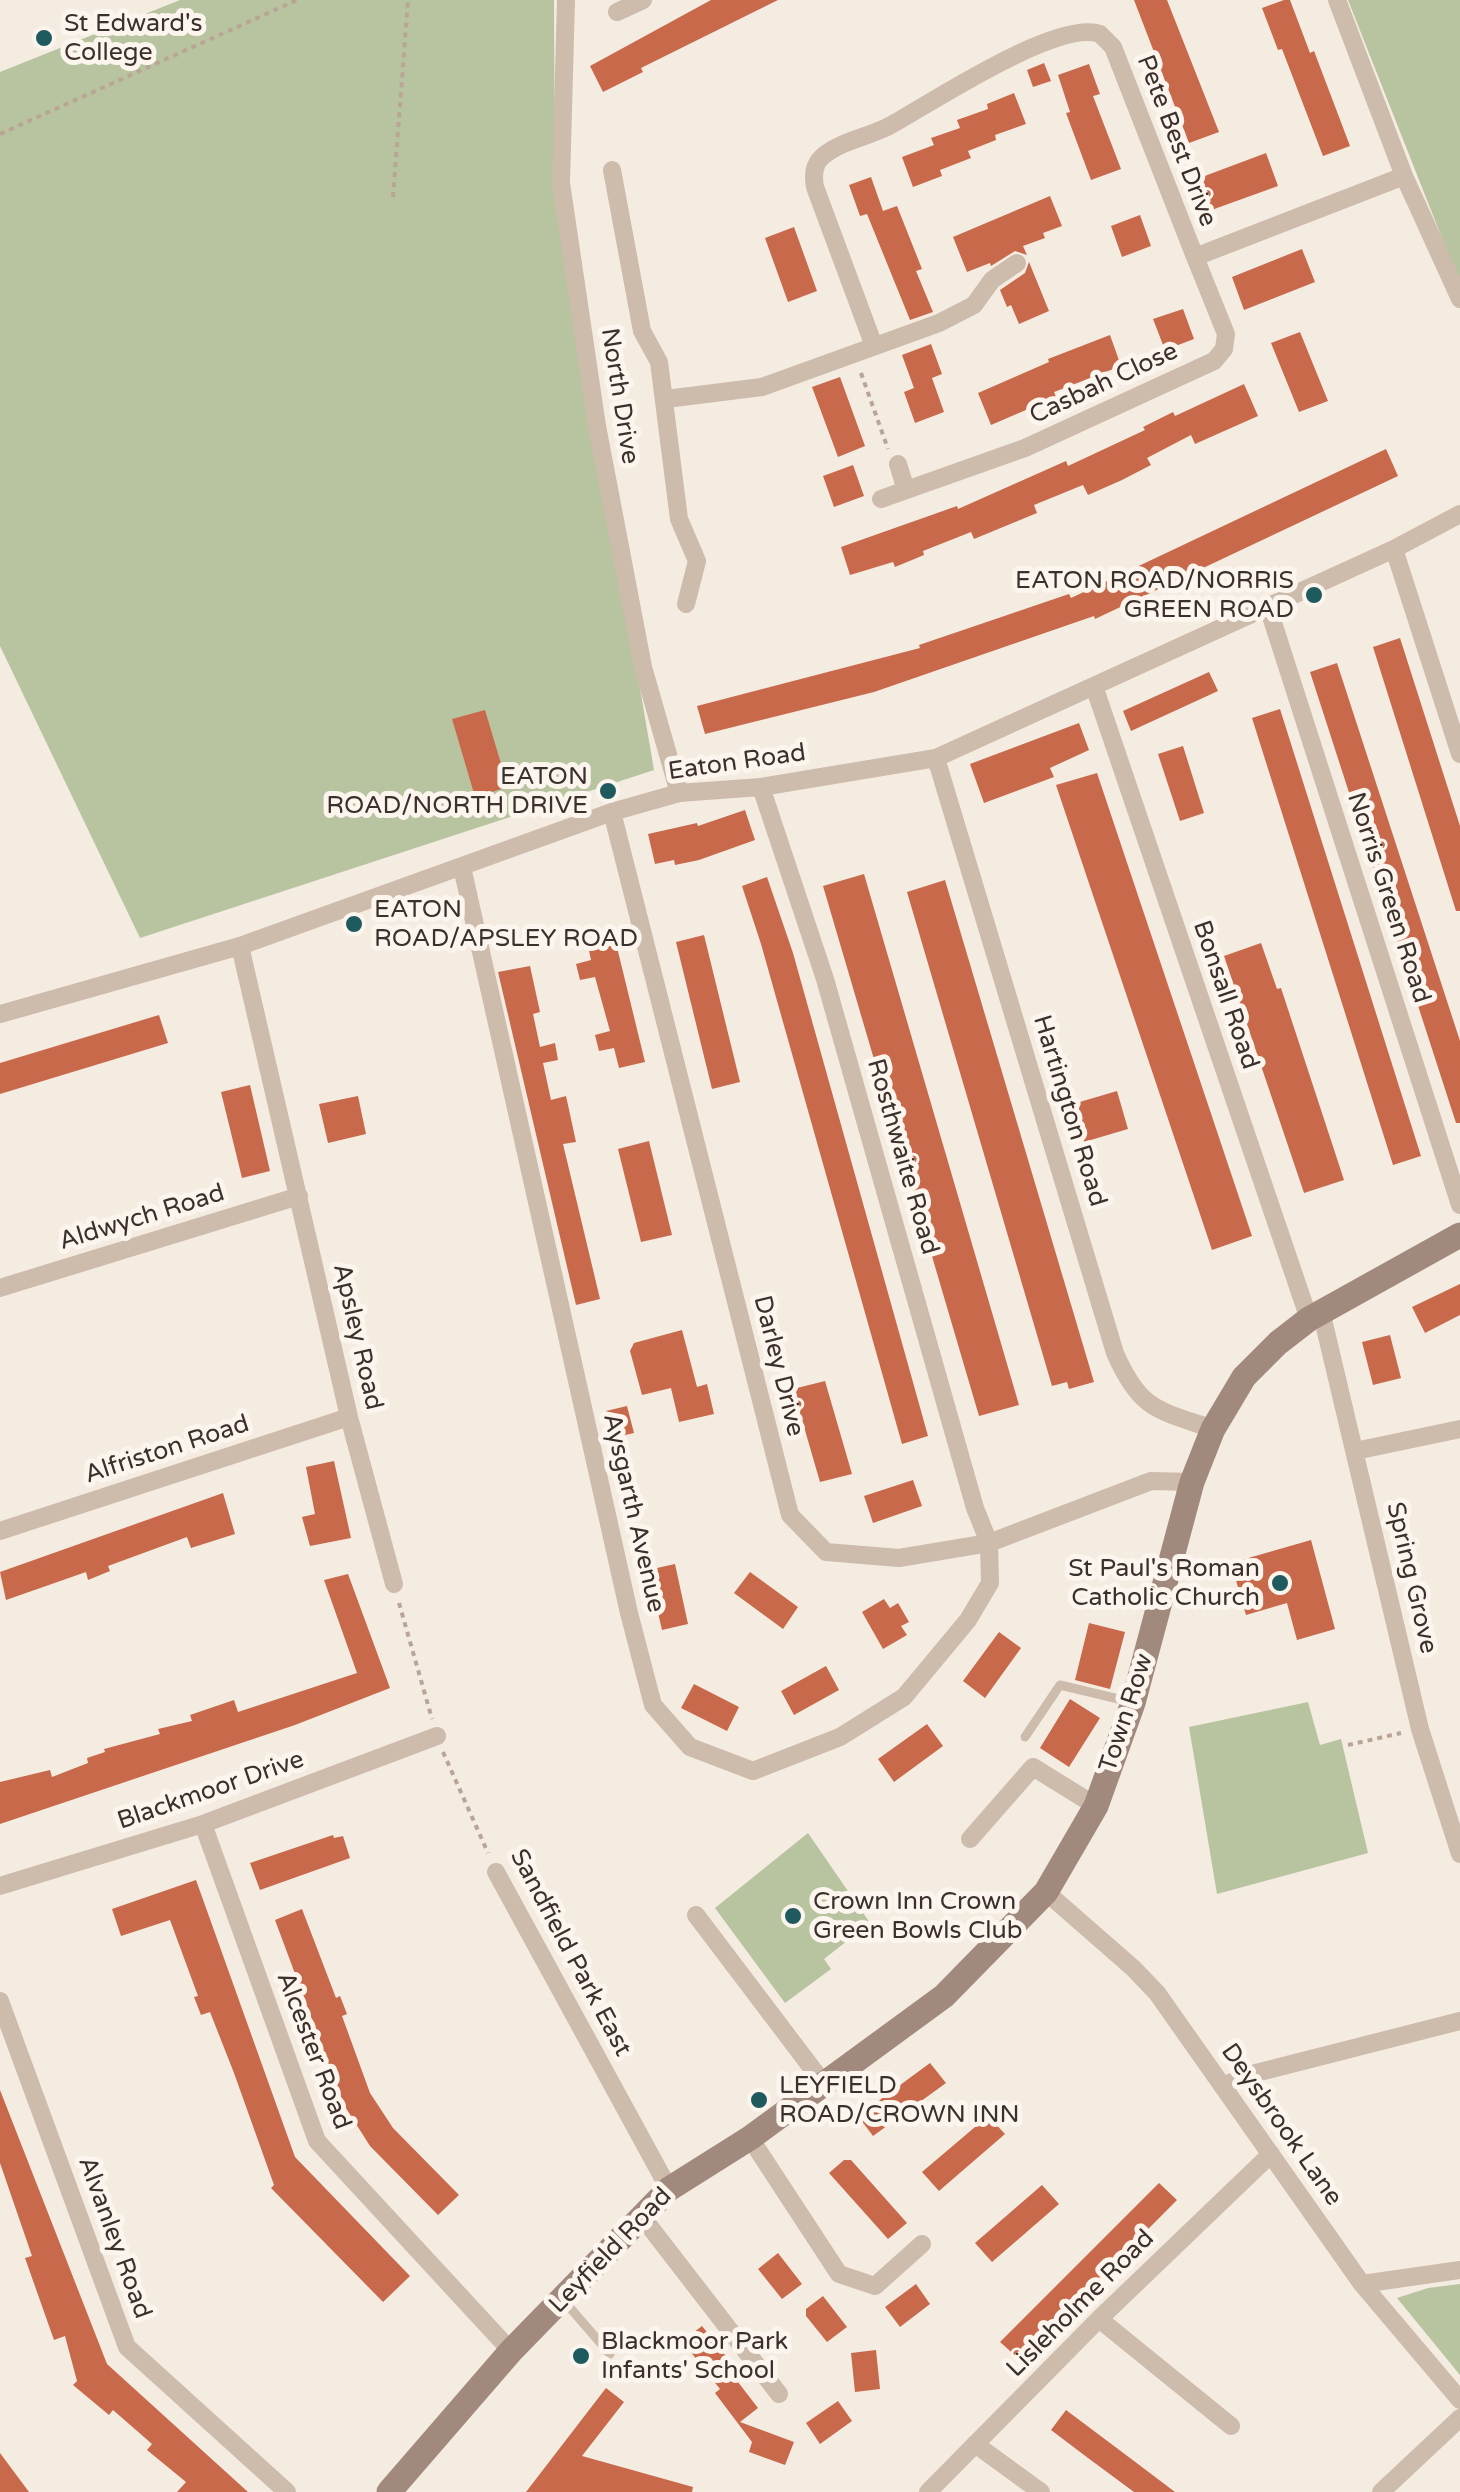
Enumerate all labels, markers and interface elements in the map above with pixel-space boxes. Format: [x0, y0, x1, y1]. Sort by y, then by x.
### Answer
place label: St Edward's College [64, 9, 202, 68]
marker: St Edward's College [33, 27, 55, 49]
street label: Pete Best Drive [1129, 51, 1223, 231]
street label: North Drive [593, 326, 645, 466]
street label: Casbah Close [1025, 337, 1183, 431]
place label: EATON ROAD/NORRIS GREEN ROAD [1015, 566, 1294, 625]
marker: EATON ROAD/NORRIS GREEN ROAD [1303, 584, 1325, 606]
street label: Eaton Road [666, 738, 808, 788]
place label: EATON ROAD/NORTH DRIVE [326, 762, 588, 821]
marker: EATON ROAD/NORTH DRIVE [597, 780, 619, 802]
street label: Norris Green Road [1340, 789, 1436, 1007]
place label: EATON ROAD/APSLEY ROAD [374, 895, 638, 954]
marker: EATON ROAD/APSLEY ROAD [343, 913, 365, 935]
street label: Bonsall Road [1186, 917, 1264, 1073]
street label: Hartington Road [1026, 1012, 1112, 1210]
street label: Rosthwaite Road [860, 1056, 944, 1258]
street label: Aldwych Road [56, 1179, 228, 1257]
street label: Apsley Road [326, 1261, 388, 1413]
street label: Darley Drive [746, 1293, 810, 1439]
street label: Alfriston Road [81, 1409, 253, 1491]
street label: Aysgarth Avenue [596, 1411, 670, 1615]
street label: Spring Grove [1379, 1499, 1443, 1657]
place label: St Paul's Roman Catholic Church [1068, 1554, 1260, 1613]
marker: St Paul's Roman Catholic Church [1269, 1572, 1291, 1594]
street label: Town Row [1094, 1650, 1160, 1776]
street label: Blackmoor Drive [114, 1745, 308, 1837]
street label: Sandfield Park East [503, 1844, 637, 2062]
place label: Crown Inn Crown Green Bowls Club [813, 1887, 1022, 1946]
marker: Crown Inn Crown Green Bowls Club [782, 1905, 804, 1927]
street label: Alcester Road [269, 1968, 357, 2134]
street label: Deysbrook Lane [1214, 2038, 1348, 2212]
place label: LEYFIELD ROAD/CROWN INN [779, 2071, 1020, 2130]
marker: LEYFIELD ROAD/CROWN INN [748, 2089, 770, 2111]
street label: Alvanley Road [71, 2153, 157, 2323]
street label: Leyfield Road [544, 2182, 678, 2320]
street label: Lisleholme Road [1001, 2224, 1161, 2384]
place label: Blackmoor Park Infants' School [601, 2327, 788, 2386]
marker: Blackmoor Park Infants' School [570, 2345, 592, 2367]

